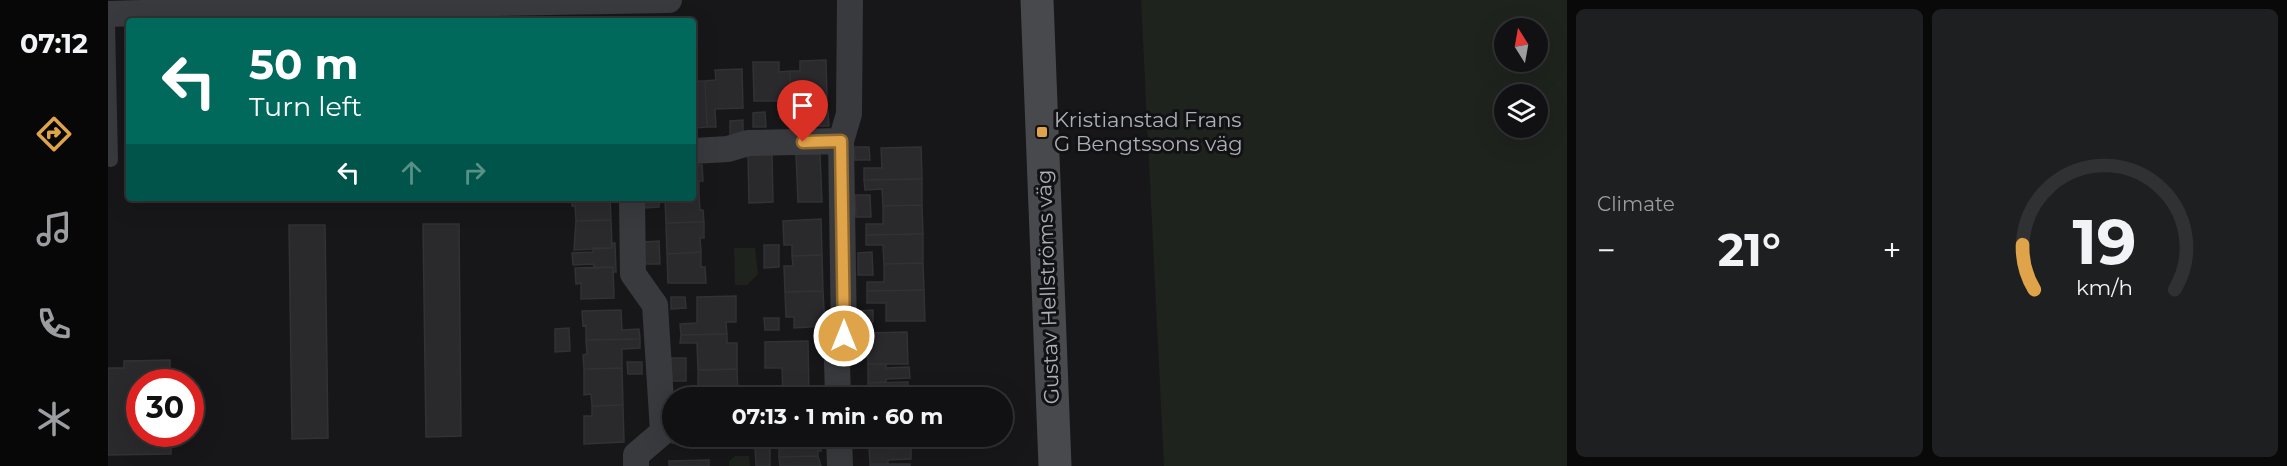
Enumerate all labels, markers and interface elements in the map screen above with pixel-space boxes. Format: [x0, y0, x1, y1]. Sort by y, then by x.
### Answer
north arrow [1494, 18, 1548, 72]
map controls [1494, 18, 1548, 138]
text: 07:12 [20, 27, 88, 60]
text: 50 m [249, 38, 358, 90]
icon: left [150, 42, 228, 120]
pin [777, 80, 828, 142]
button: layers [1494, 84, 1548, 138]
icon: arrive [786, 89, 819, 122]
text: Turn left [249, 90, 362, 123]
place label: Kristianstad Frans G Bengtssons väg [1054, 107, 1243, 156]
icon: directions [33, 113, 75, 155]
marker: Kristianstad Frans G Bengtssons väg [1035, 125, 1049, 139]
icon: left [332, 156, 365, 189]
icon: ahead [395, 156, 428, 189]
icon: right [458, 156, 491, 189]
street label: Gustav Hellströms väg [1031, 169, 1064, 405]
text: Climate [1597, 192, 1675, 216]
text: 19 [2073, 204, 2137, 280]
icon: music [33, 208, 75, 250]
text: 21° [1718, 222, 1781, 277]
text: − [1597, 230, 1616, 270]
text: + [1883, 230, 1901, 270]
text: km/h [2076, 274, 2133, 300]
icon: phone [33, 303, 75, 345]
position arrow [812, 304, 876, 368]
speed limit sign: 30 [126, 369, 204, 447]
icon: climate [33, 398, 75, 440]
text: 07:13 · 1 min · 60 m [732, 403, 943, 430]

